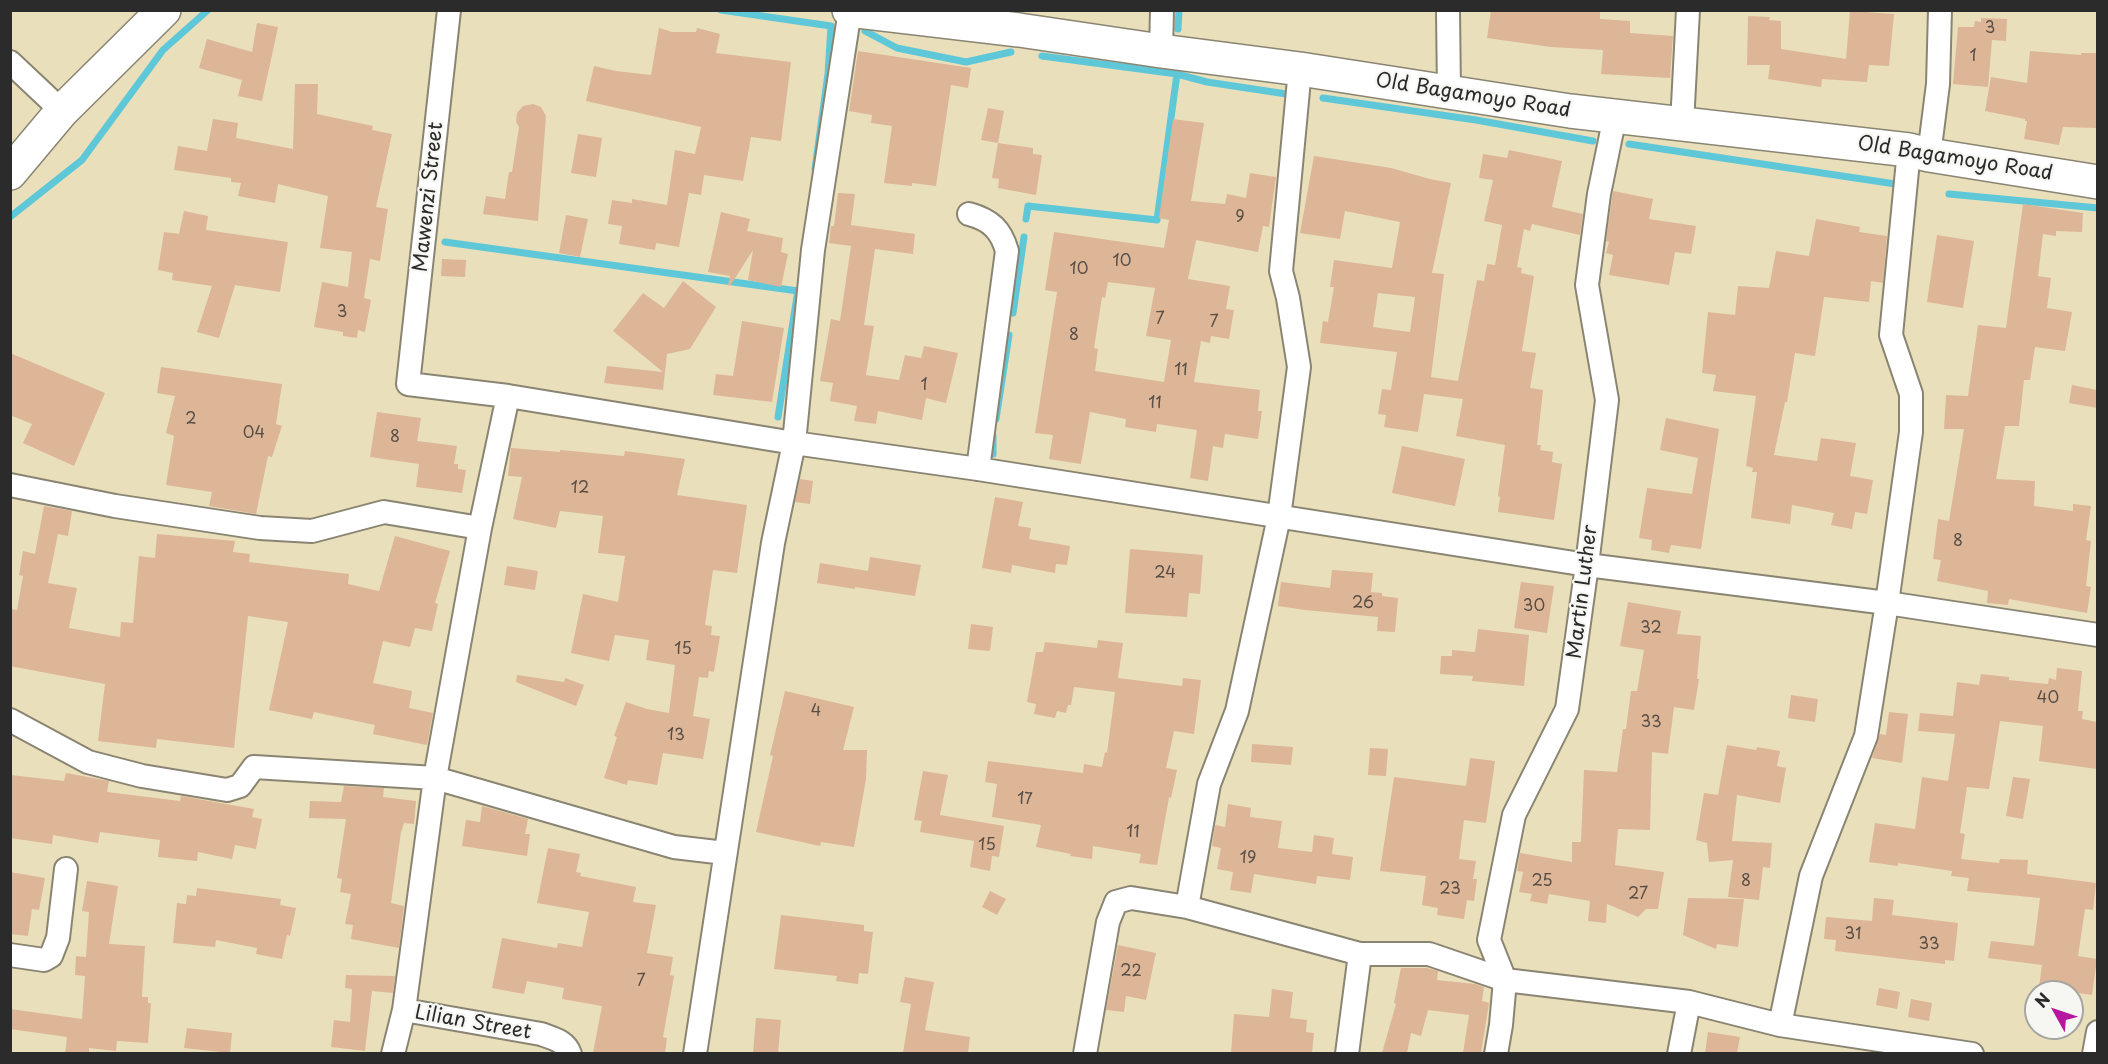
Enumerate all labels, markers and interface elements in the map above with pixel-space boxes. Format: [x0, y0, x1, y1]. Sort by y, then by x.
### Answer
house number: 3 [1985, 19, 1995, 39]
house number: 1 [1969, 47, 1977, 67]
street label: Old Bagamoyo Road [1374, 69, 1572, 123]
street label: Mawenzi Street [409, 121, 449, 273]
street label: Old Bagamoyo Road [1856, 132, 2054, 186]
house number: 9 [1235, 208, 1245, 228]
house number: 10 [1113, 252, 1131, 272]
house number: 10 [1070, 260, 1088, 280]
house number: 3 [337, 303, 347, 323]
house number: 7 [1155, 310, 1165, 330]
house number: 7 [1209, 313, 1219, 333]
house number: 8 [1069, 326, 1079, 346]
house number: 11 [1174, 361, 1188, 381]
house number: 1 [920, 376, 928, 396]
house number: 11 [1148, 394, 1162, 414]
house number: 2 [185, 410, 197, 430]
house number: 04 [243, 424, 265, 444]
house number: 8 [390, 428, 400, 448]
house number: 12 [571, 479, 589, 499]
street label: Martin Luther [1563, 524, 1603, 660]
house number: 8 [1953, 532, 1963, 552]
house number: 24 [1154, 564, 1176, 584]
house number: 26 [1352, 594, 1374, 614]
house number: 30 [1523, 597, 1545, 617]
house number: 32 [1640, 619, 1662, 639]
house number: 15 [674, 640, 692, 660]
house number: 40 [2037, 689, 2059, 709]
house number: 4 [811, 702, 821, 722]
house number: 33 [1640, 713, 1662, 733]
house number: 13 [667, 726, 685, 746]
house number: 17 [1017, 790, 1033, 810]
house number: 11 [1126, 823, 1140, 843]
house number: 15 [978, 836, 996, 856]
house number: 19 [1240, 849, 1256, 869]
house number: 25 [1531, 872, 1553, 892]
house number: 8 [1741, 872, 1751, 892]
house number: 23 [1439, 880, 1461, 900]
house number: 27 [1628, 885, 1648, 905]
house number: 31 [1845, 925, 1861, 945]
house number: 33 [1918, 935, 1940, 955]
house number: 22 [1120, 962, 1142, 982]
house number: 7 [636, 972, 646, 992]
north arrow [2024, 980, 2084, 1040]
text: N [2028, 987, 2055, 1012]
street label: Lilian Street [413, 1001, 533, 1045]

